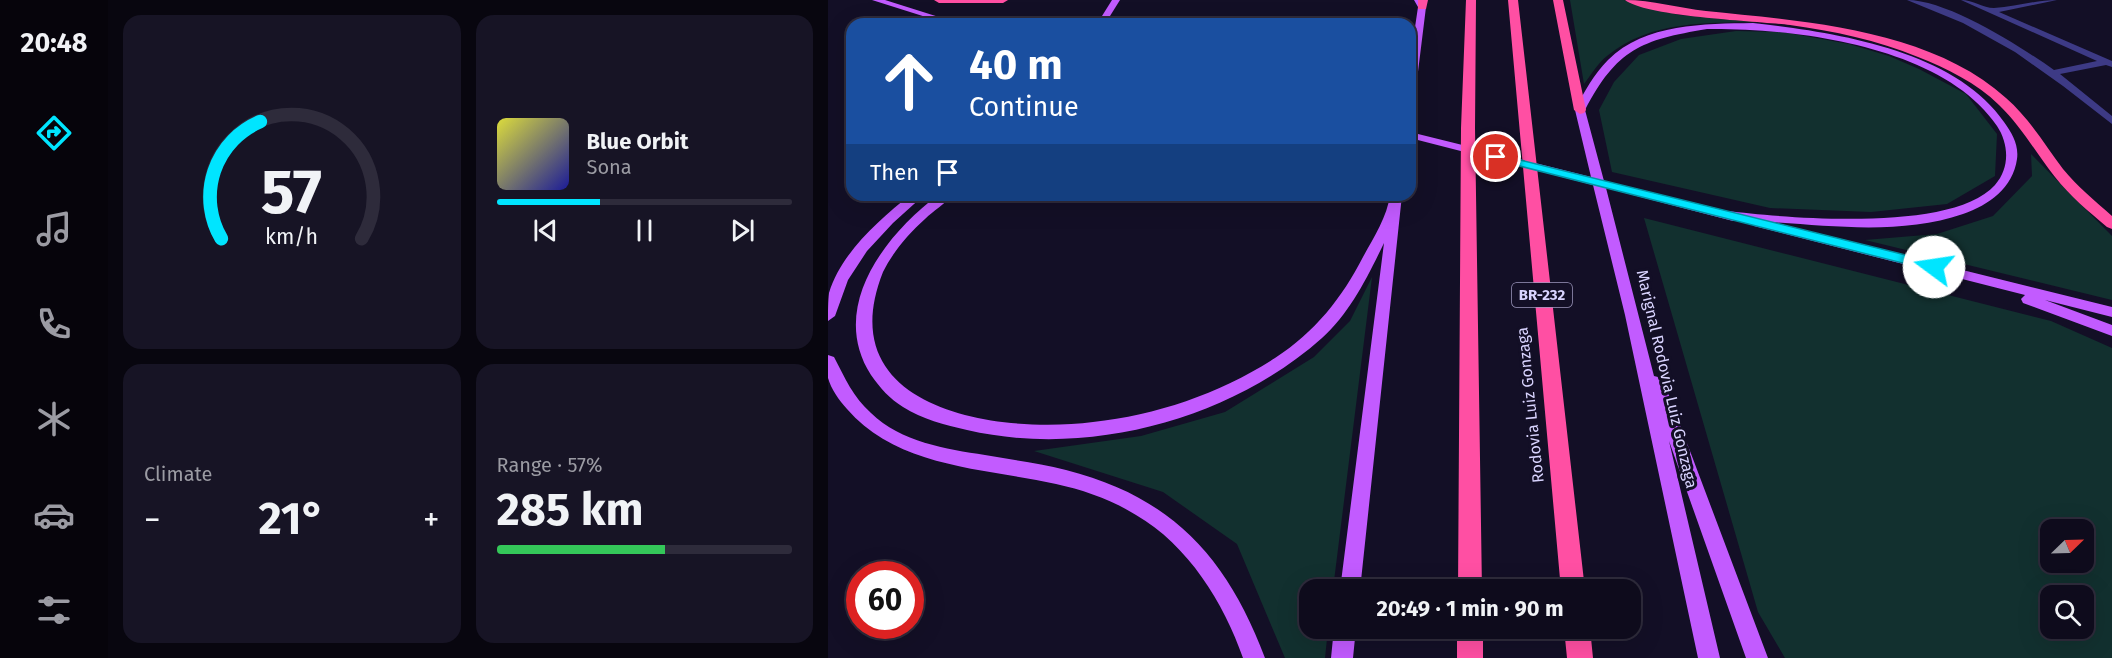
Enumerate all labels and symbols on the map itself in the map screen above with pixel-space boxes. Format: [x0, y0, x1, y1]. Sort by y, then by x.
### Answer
pin [1470, 131, 1521, 182]
position arrow [1902, 235, 1966, 299]
street label: Marignal Rodovia Luiz Gonzaga [1633, 268, 1701, 490]
road number: BR-232 [1512, 283, 1572, 307]
street label: Rodovia Luiz Gonzaga [1512, 326, 1548, 484]
north arrow [2040, 519, 2094, 573]
speed limit sign: 60 [846, 561, 924, 639]

